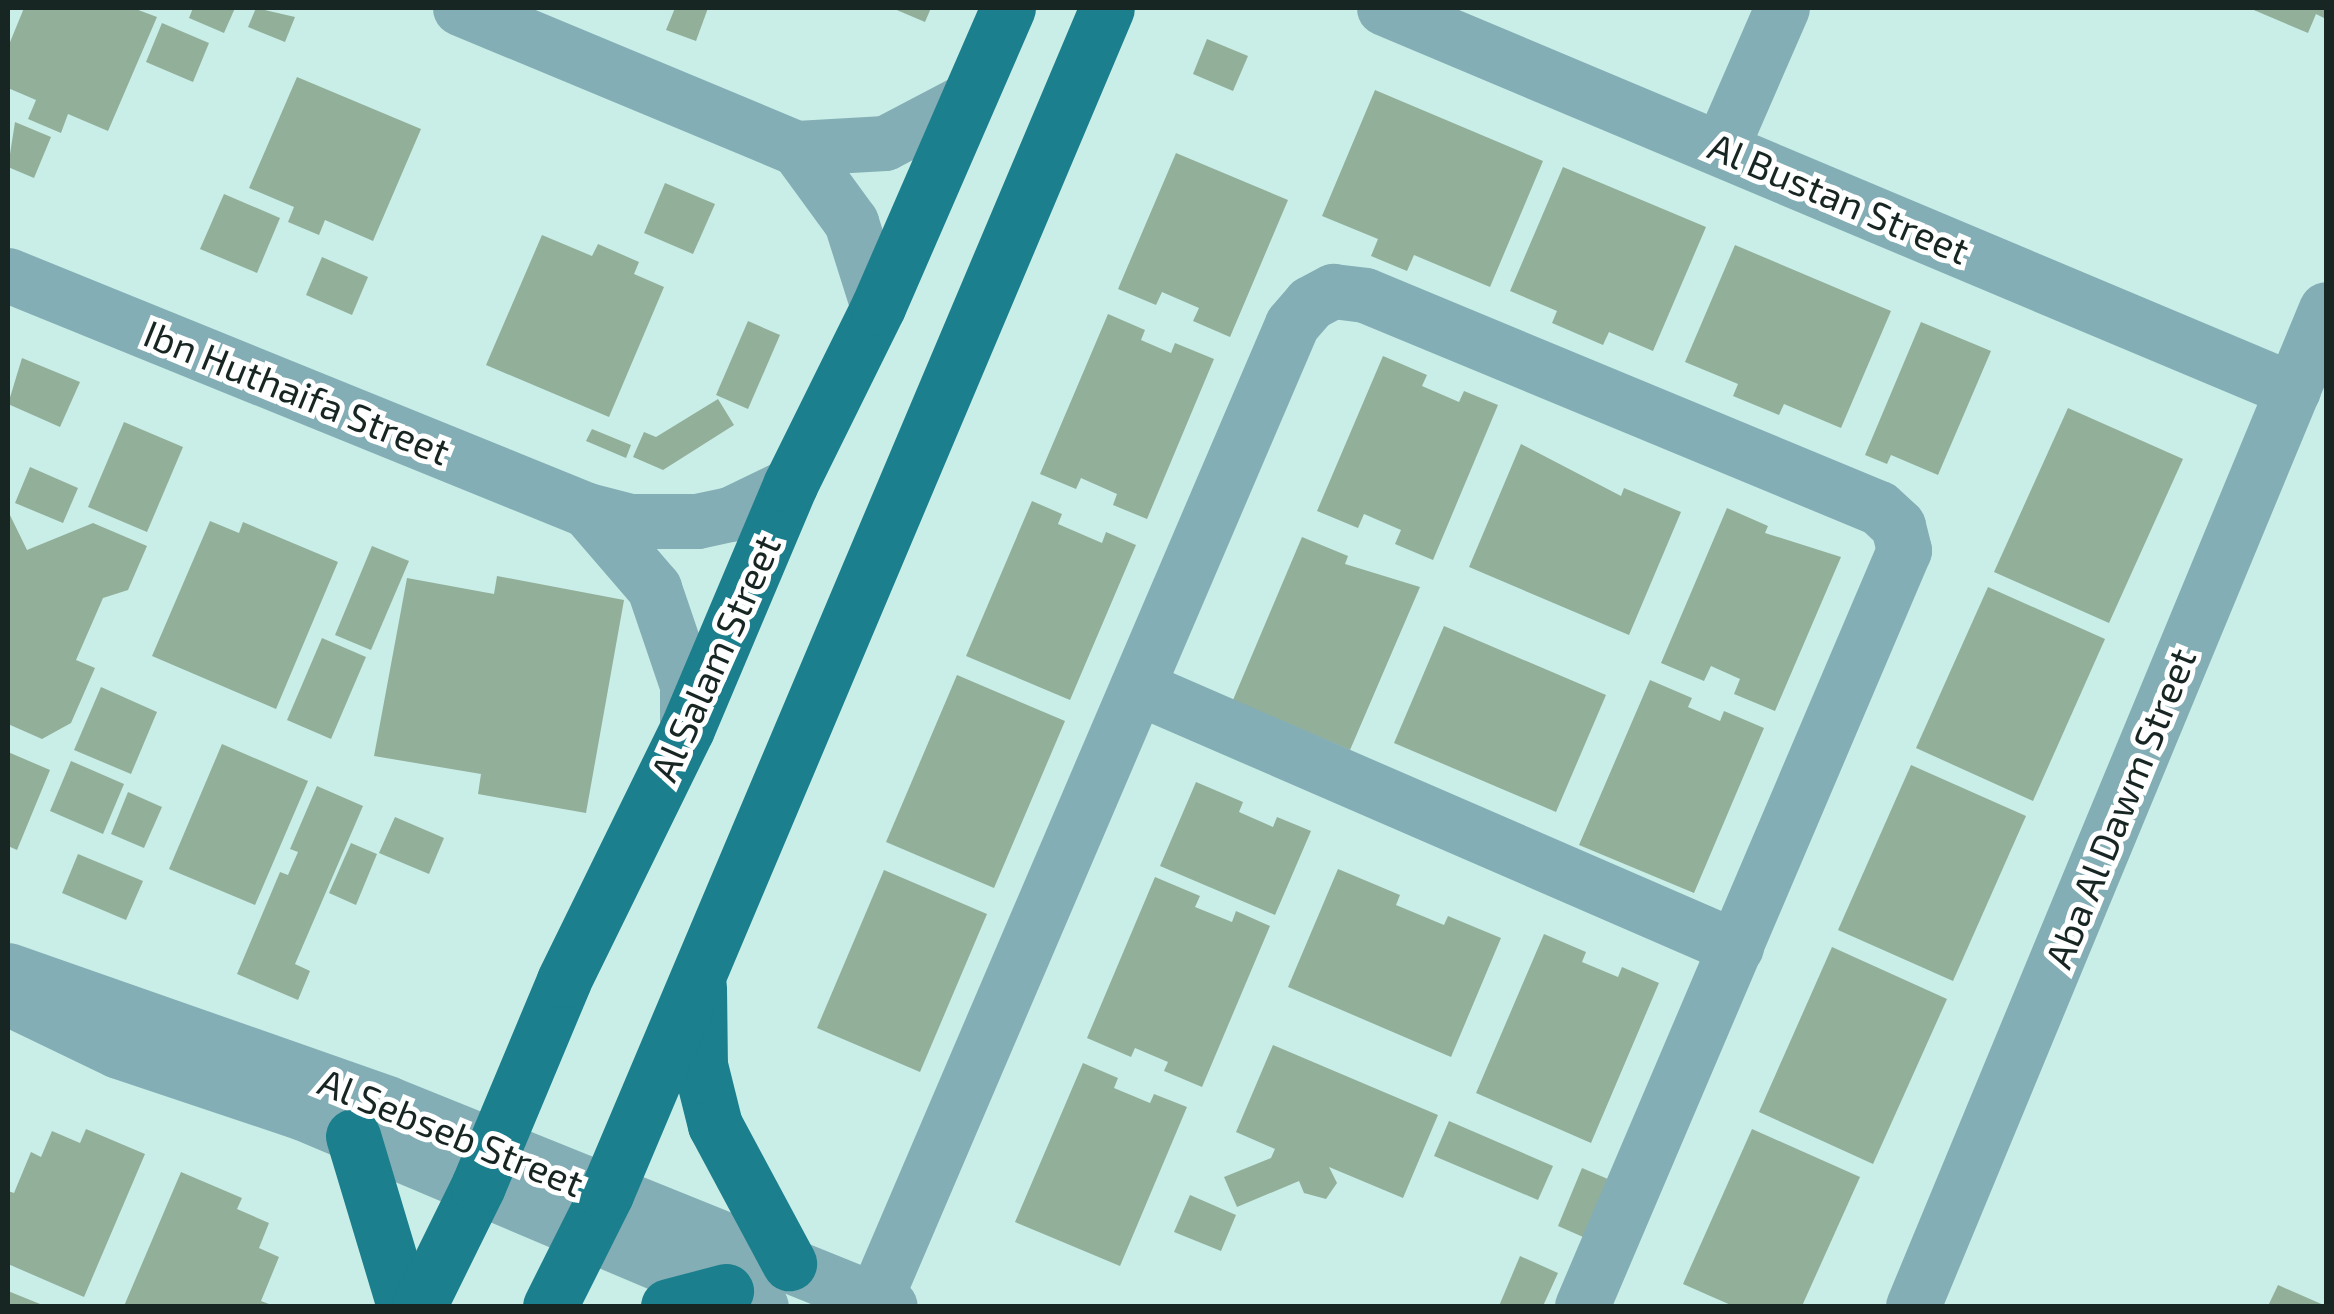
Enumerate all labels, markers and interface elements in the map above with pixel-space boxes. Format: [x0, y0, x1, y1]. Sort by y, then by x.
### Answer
street label: Al Bustan Street [1701, 122, 1977, 274]
street label: Ibn Huthaifa Street [138, 310, 456, 474]
street label: Al Salam Street [640, 528, 790, 788]
street label: Aba Al Dawm Street [2035, 641, 2205, 975]
street label: Al Sebseb Street [312, 1058, 590, 1206]

